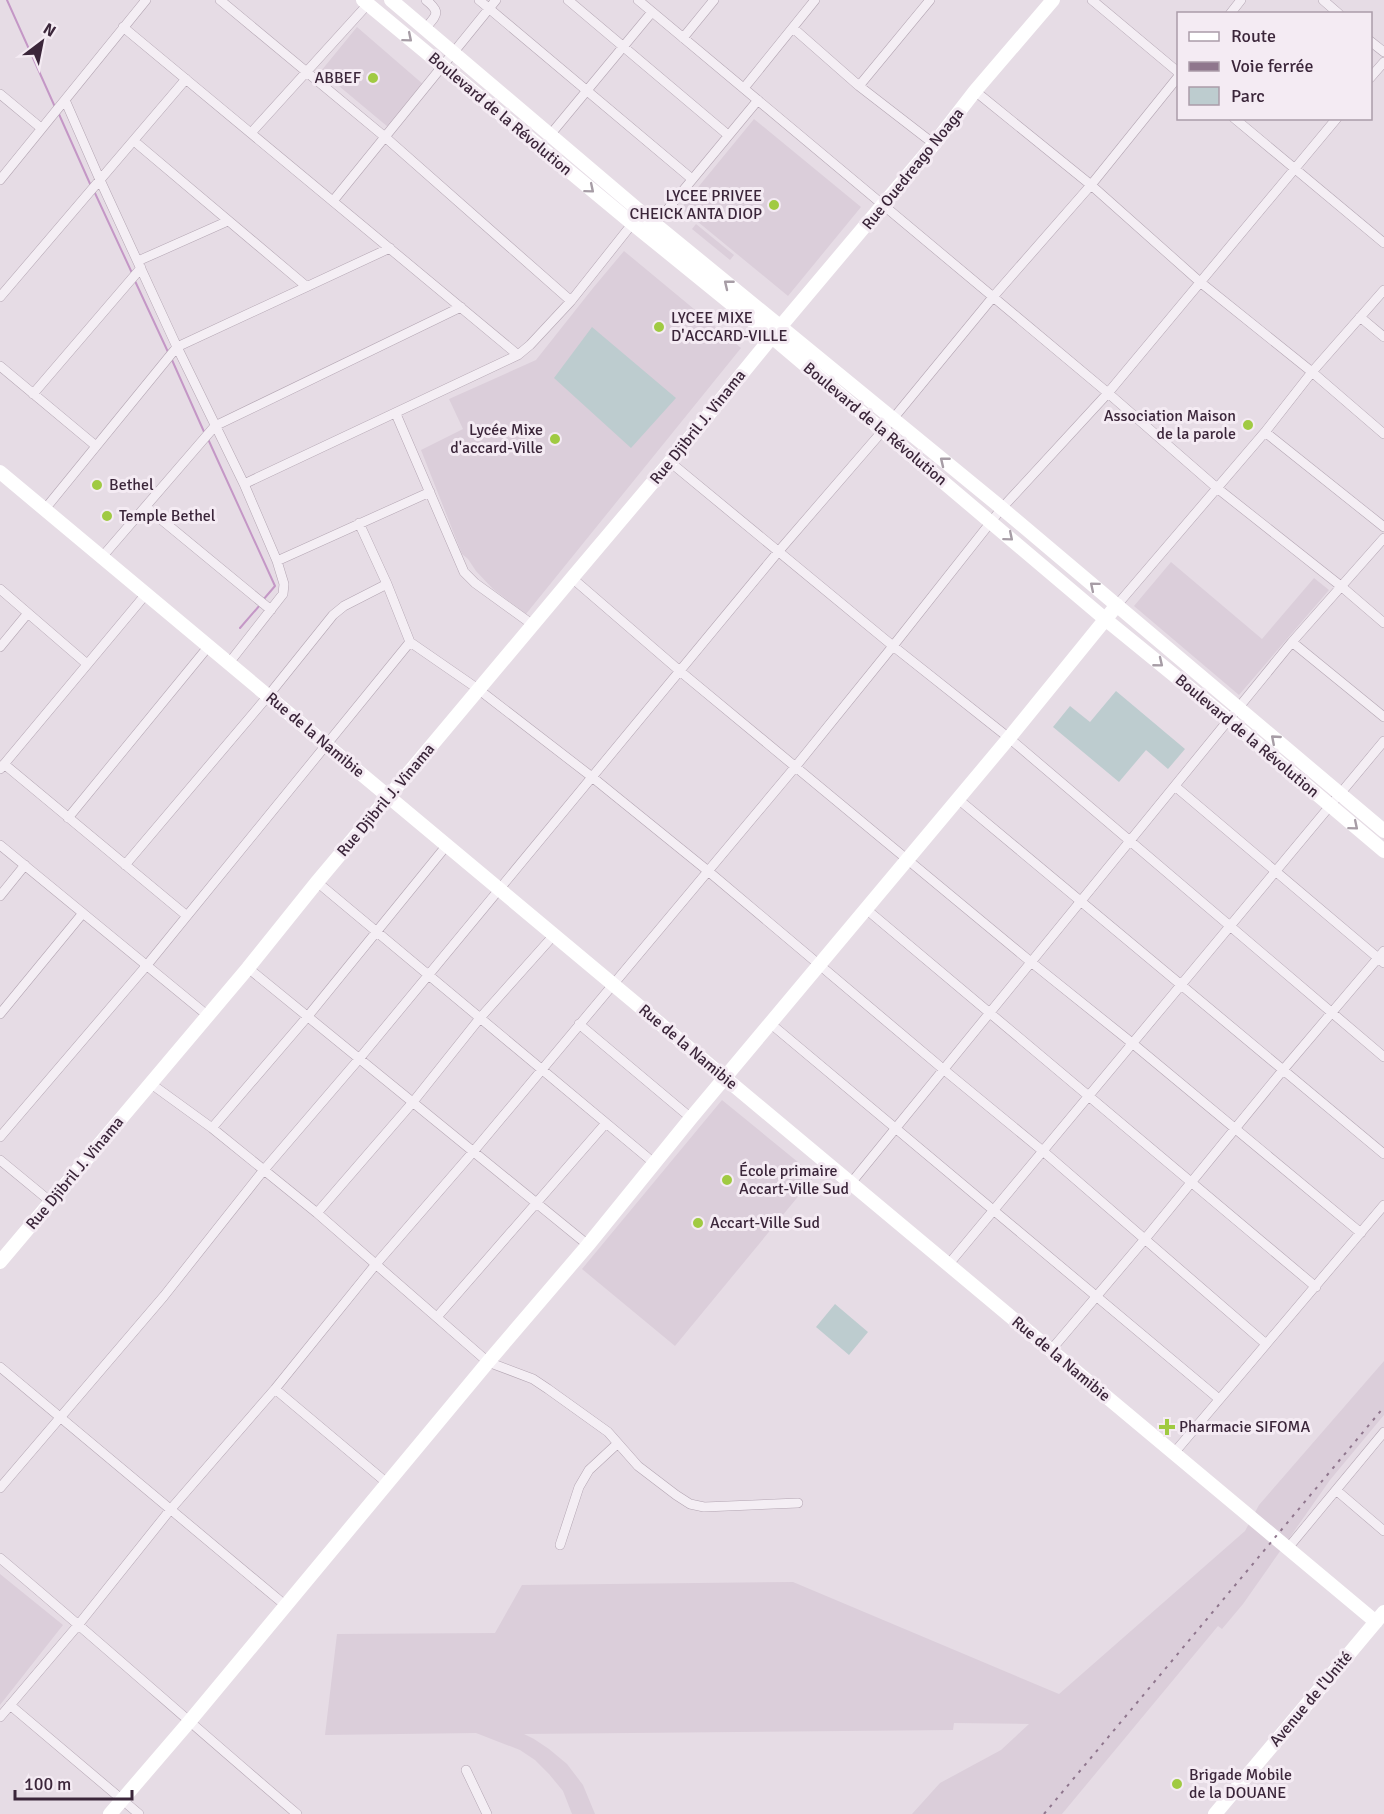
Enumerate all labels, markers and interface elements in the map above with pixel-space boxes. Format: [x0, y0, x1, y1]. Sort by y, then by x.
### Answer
north arrow [12, 12, 72, 72]
legend [1177, 12, 1372, 120]
text: N [39, 19, 59, 42]
text: Route [1231, 25, 1276, 47]
one-way arrow [401, 30, 412, 41]
street label: Boulevard de la Révolution [424, 48, 576, 180]
text: Voie ferrée [1231, 55, 1313, 77]
place label: ABBEF [314, 68, 361, 88]
marker: ABBEF [366, 71, 380, 85]
text: Parc [1231, 85, 1265, 107]
street label: Rue Ouedreago Noaga [858, 104, 968, 234]
one-way arrow [584, 182, 595, 193]
place label: LYCEE PRIVEE CHEICK ANTA DIOP [630, 186, 762, 224]
marker: LYCEE PRIVEE CHEICK ANTA DIOP [767, 198, 781, 212]
one-way arrow [724, 281, 735, 292]
place label: LYCEE MIXE D'ACCARD-VILLE [671, 308, 788, 346]
marker: LYCEE MIXE D'ACCARD-VILLE [652, 320, 666, 334]
street label: Boulevard de la Révolution [799, 358, 951, 490]
street label: Rue Djibril J. Vinama [646, 366, 750, 488]
place label: Association Maison de la parole [1104, 406, 1236, 444]
marker: Association Maison de la parole [1241, 418, 1255, 432]
place label: Lycée Mixe d'accard-Ville [450, 420, 543, 458]
marker: Lycée Mixe d'accard-Ville [548, 432, 562, 446]
one-way arrow [940, 458, 951, 469]
place label: Bethel [109, 475, 154, 495]
marker: Bethel [90, 478, 104, 492]
place label: Temple Bethel [119, 506, 216, 526]
marker: Temple Bethel [100, 509, 114, 523]
one-way arrow [1002, 530, 1013, 541]
one-way arrow [1090, 582, 1101, 593]
one-way arrow [1152, 655, 1163, 666]
street label: Boulevard de la Révolution [1171, 670, 1323, 802]
street label: Rue de la Namibie [262, 688, 368, 782]
one-way arrow [1271, 735, 1282, 746]
street label: Rue Djibril J. Vinama [333, 739, 439, 861]
one-way arrow [1347, 819, 1358, 830]
street label: Rue de la Namibie [635, 1000, 741, 1094]
street label: Rue Djibril J. Vinama [22, 1112, 128, 1234]
place label: École primaire Accart-Ville Sud [739, 1161, 849, 1199]
marker: École primaire Accart-Ville Sud [720, 1173, 734, 1187]
place label: Accart-Ville Sud [710, 1213, 820, 1233]
marker: Accart-Ville Sud [691, 1216, 705, 1230]
street label: Rue de la Namibie [1008, 1312, 1114, 1406]
place label: Pharmacie SIFOMA [1179, 1417, 1310, 1437]
marker: Pharmacie SIFOMA [1160, 1420, 1174, 1434]
street label: Avenue de l'Unité [1265, 1647, 1357, 1751]
scale bar [15, 1763, 132, 1801]
place label: Brigade Mobile de la DOUANE [1189, 1765, 1292, 1803]
text: 100 m [24, 1773, 71, 1795]
marker: Brigade Mobile de la DOUANE [1170, 1777, 1184, 1791]

